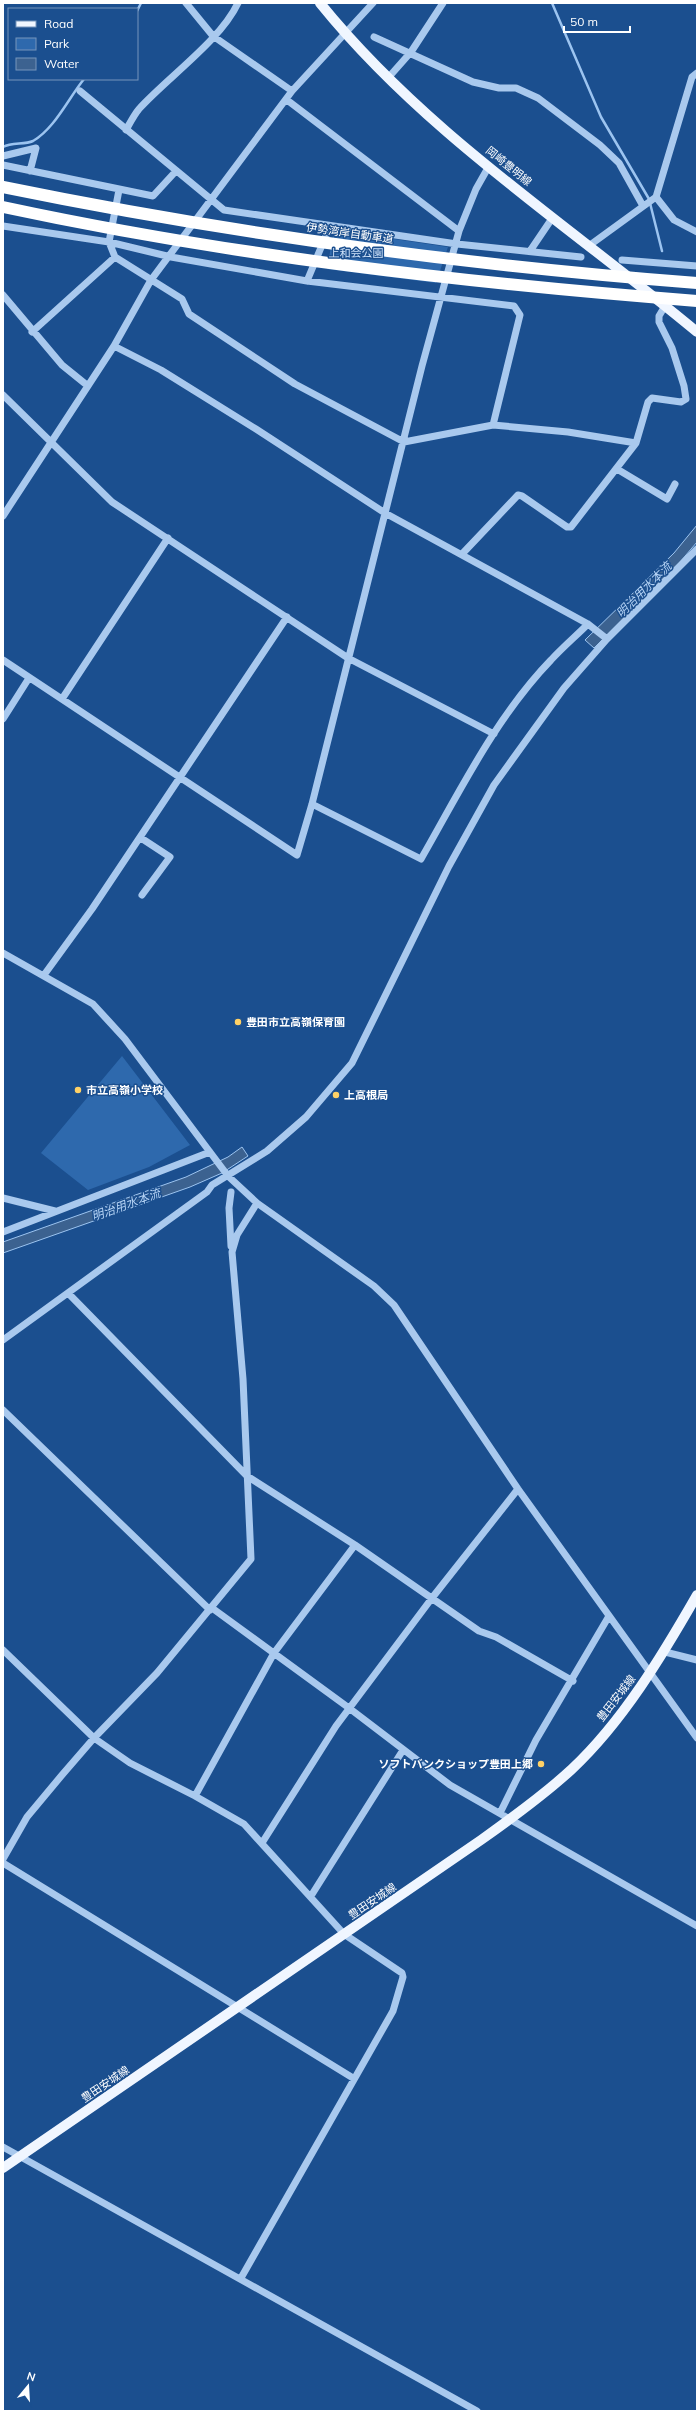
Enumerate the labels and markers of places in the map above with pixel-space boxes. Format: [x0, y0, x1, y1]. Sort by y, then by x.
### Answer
place label: 豊田市立高嶺保育園 [246, 1015, 345, 1029]
marker: 豊田市立高嶺保育園 [233, 1017, 243, 1027]
place label: 市立高嶺小学校 [86, 1083, 163, 1097]
marker: 市立高嶺小学校 [73, 1085, 83, 1095]
place label: 上高根局 [344, 1088, 388, 1102]
marker: 上高根局 [331, 1090, 341, 1100]
place label: ソフトバンクショップ豊田上郷 [378, 1757, 533, 1771]
marker: ソフトバンクショップ豊田上郷 [536, 1759, 546, 1769]

